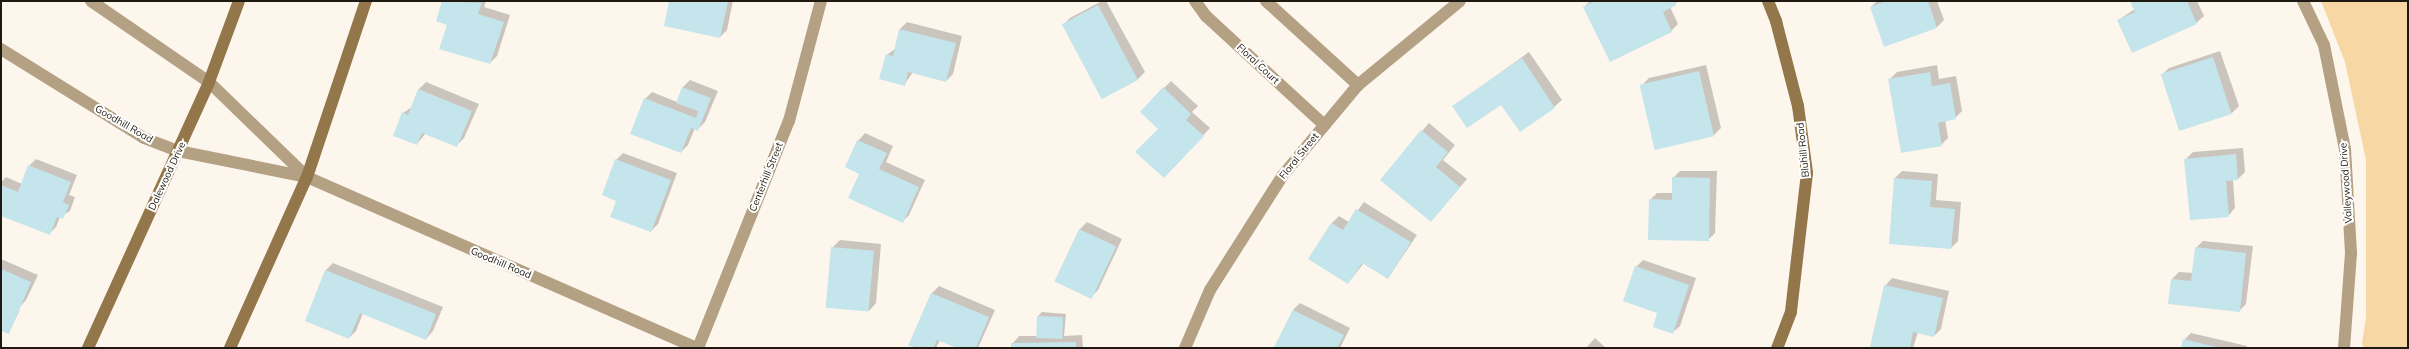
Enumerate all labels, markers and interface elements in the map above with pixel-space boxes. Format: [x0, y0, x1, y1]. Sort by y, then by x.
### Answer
street label: Floral Court [1234, 41, 1282, 87]
street label: Goodhill Road [93, 103, 155, 145]
street label: Bluhill Road [1794, 122, 1812, 178]
street label: Floral Street [1277, 130, 1321, 182]
street label: Dalewood Drive [146, 140, 188, 212]
street label: Centerhill Street [747, 141, 785, 213]
street label: Valleywood Drive [2337, 142, 2355, 224]
street label: Goodhill Road [469, 245, 533, 281]

